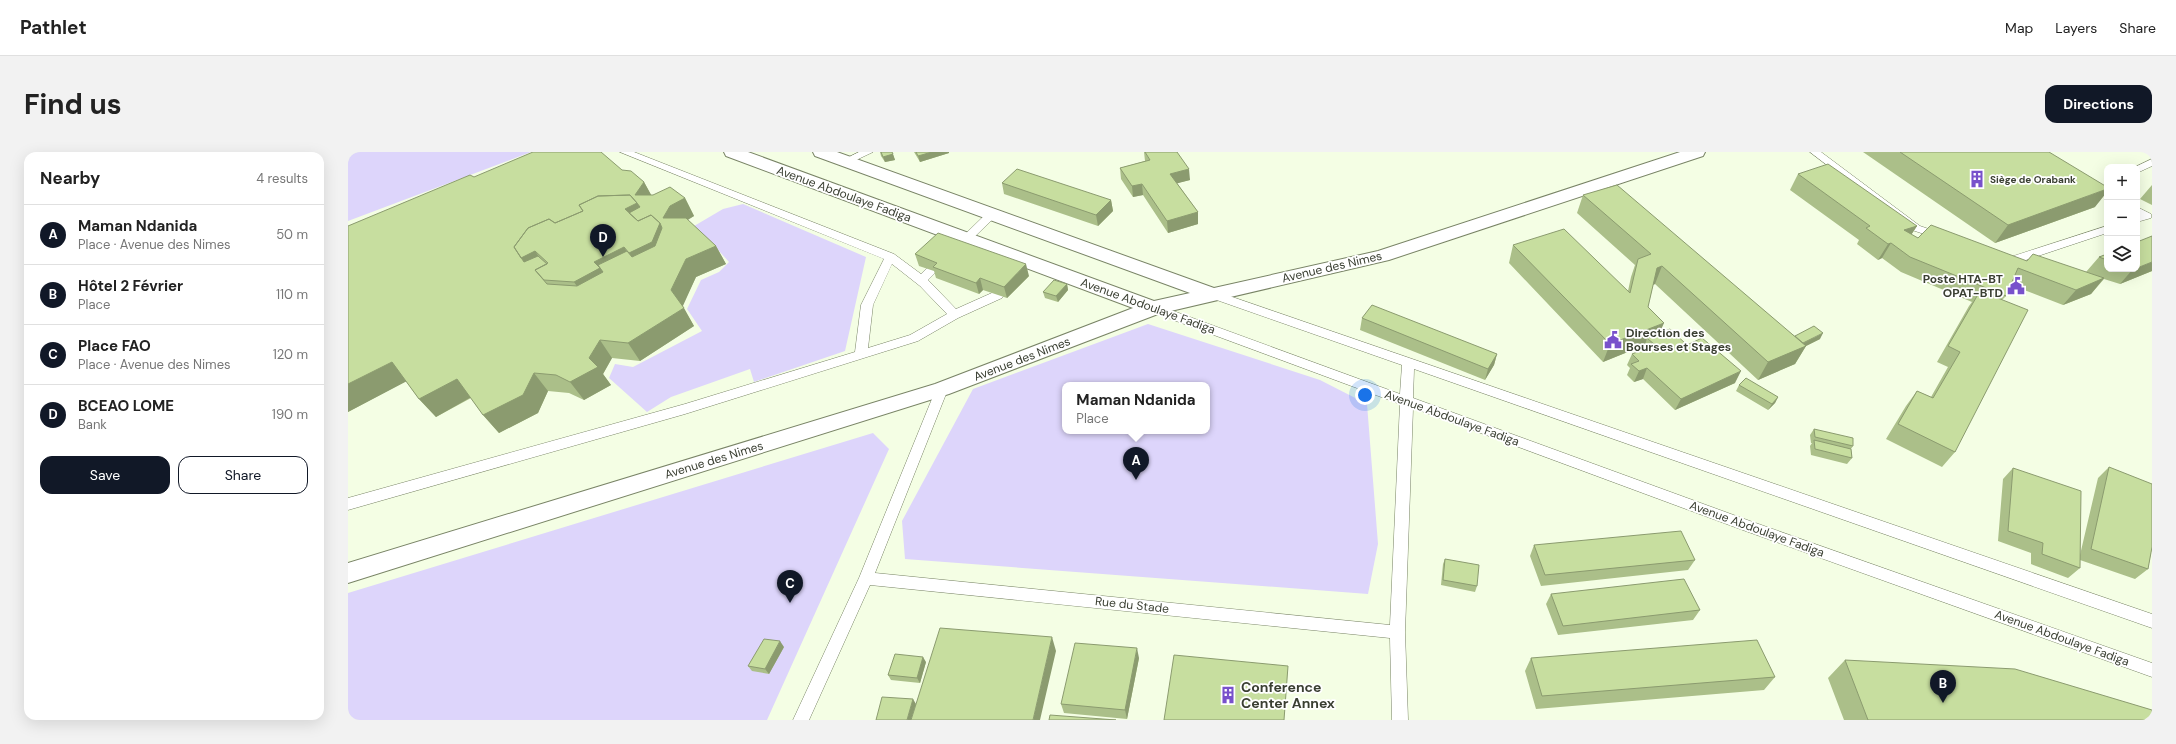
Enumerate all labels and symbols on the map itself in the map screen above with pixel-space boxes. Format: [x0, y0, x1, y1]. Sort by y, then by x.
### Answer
street label: Avenue Abdoulaye Fadiga [774, 162, 914, 226]
building icon: Siège de Orabank [1967, 169, 1987, 189]
place label: Siège de Orabank [1990, 173, 2076, 186]
pin: D [590, 224, 616, 257]
street label: Avenue des Nimes [1280, 248, 1384, 286]
place label: Poste HTA-BT OPAT-BTD [1923, 271, 2003, 301]
street label: Avenue Abdoulaye Fadiga [1078, 274, 1218, 338]
public building icon: Poste HTA-BT OPAT-BTD [2006, 276, 2026, 296]
place label: Direction des Bourses et Stages [1626, 325, 1731, 355]
public building icon: Direction des Bourses et Stages [1603, 330, 1623, 350]
street label: Avenue des Nimes [971, 333, 1073, 385]
your location [1355, 385, 1375, 405]
street label: Avenue Abdoulaye Fadiga [1382, 386, 1522, 450]
street label: Avenue des Nimes [663, 437, 765, 483]
pin: A [1123, 447, 1149, 480]
street label: Avenue Abdoulaye Fadiga [1687, 497, 1827, 561]
pin: C [777, 570, 803, 603]
street label: Rue du Stade [1094, 593, 1170, 617]
street label: Avenue Abdoulaye Fadiga [1992, 606, 2132, 670]
pin: B [1930, 670, 1956, 703]
place label: Conference Center Annex [1241, 678, 1335, 712]
building icon: Conference Center Annex [1218, 685, 1238, 705]

